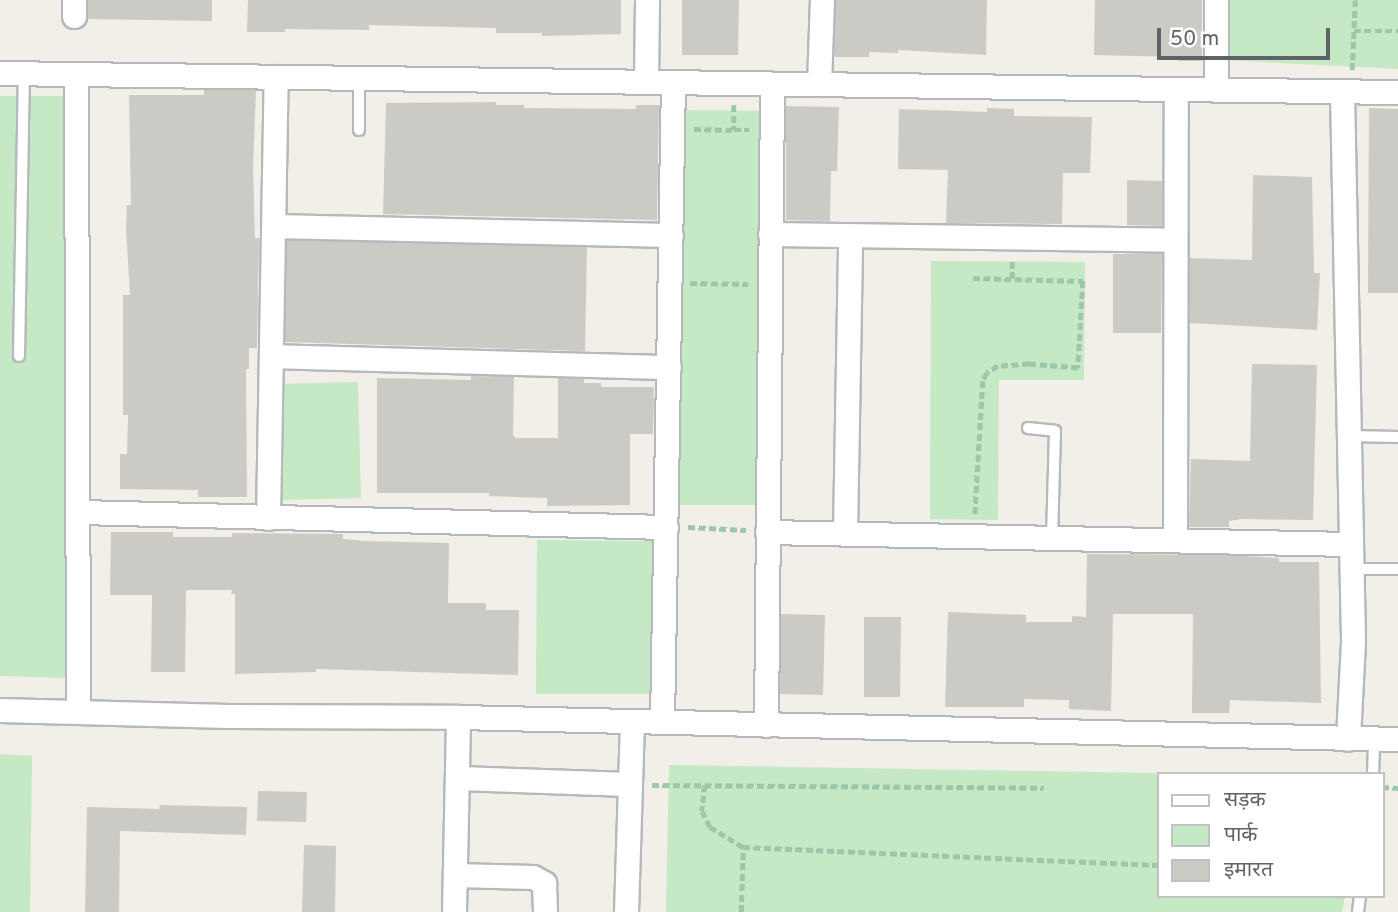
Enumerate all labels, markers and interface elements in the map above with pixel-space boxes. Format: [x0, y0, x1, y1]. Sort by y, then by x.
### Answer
scale bar [1160, 14, 1333, 58]
text: 50 m [1170, 26, 1219, 53]
legend [1156, 772, 1384, 898]
text: सड़क [1224, 787, 1266, 814]
text: पार्क [1224, 822, 1258, 849]
text: इमारत [1224, 857, 1273, 884]

